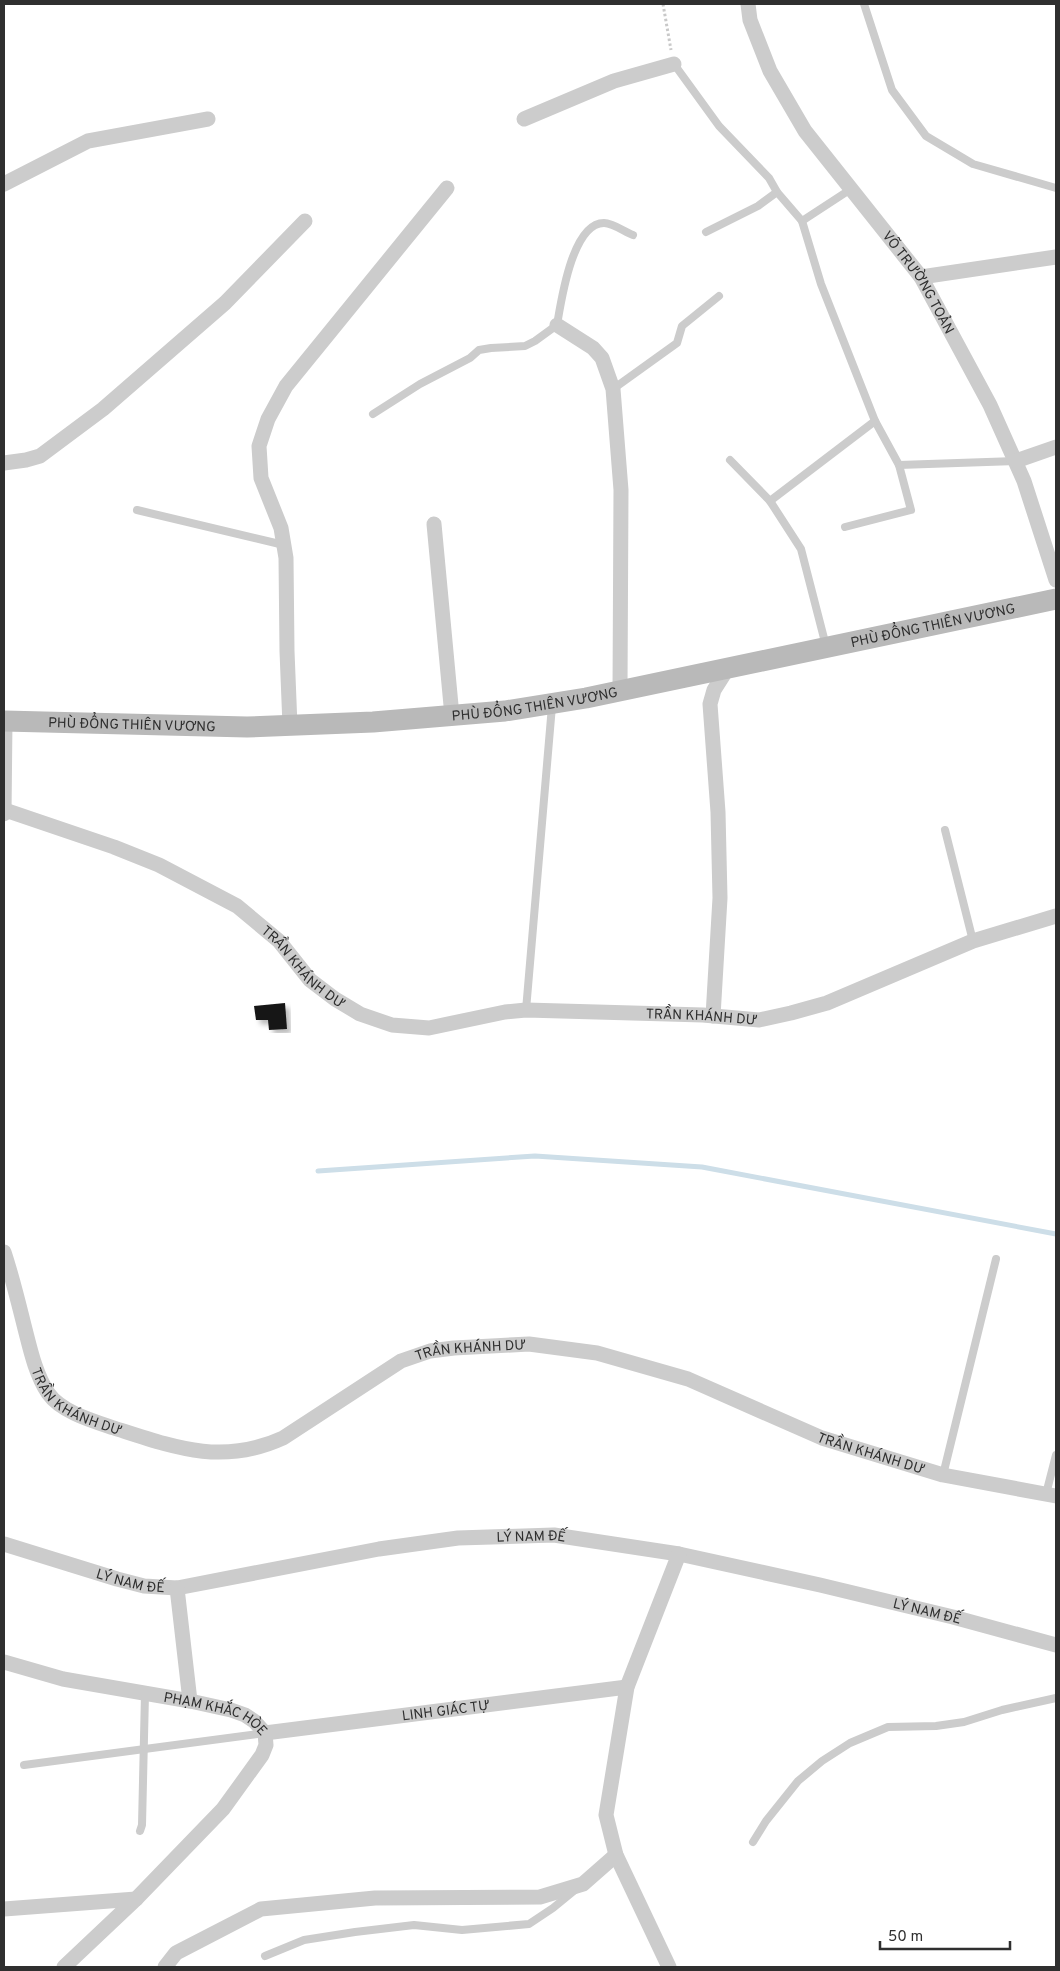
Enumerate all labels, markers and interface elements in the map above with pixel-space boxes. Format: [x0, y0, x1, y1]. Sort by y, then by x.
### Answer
street label: VÕ TRƯỜNG TOẢN [878, 228, 957, 337]
street label: PHÙ ĐỔNG THIÊN VƯƠNG [849, 601, 1017, 652]
street label: PHÙ ĐỔNG THIÊN VƯƠNG [451, 685, 620, 725]
street label: PHÙ ĐỔNG THIÊN VƯƠNG [48, 712, 216, 736]
street label: TRẦN KHÁNH DƯ [257, 923, 348, 1013]
street label: TRẦN KHÁNH DƯ [646, 1005, 758, 1030]
street label: TRẦN KHÁNH DƯ [413, 1337, 527, 1366]
street label: TRẦN KHÁNH DƯ [27, 1366, 124, 1440]
street label: TRẦN KHÁNH DƯ [814, 1430, 927, 1479]
street label: LÝ NAM ĐẾ [496, 1527, 569, 1547]
street label: LÝ NAM ĐẾ [94, 1566, 167, 1597]
street label: LÝ NAM ĐẾ [891, 1596, 965, 1629]
street label: PHẠM KHẮC HÒE [162, 1690, 270, 1740]
street label: LINH GIÁC TỰ [401, 1697, 491, 1726]
scale bar [880, 1918, 1010, 1950]
text: 50 m [888, 1928, 923, 1947]

